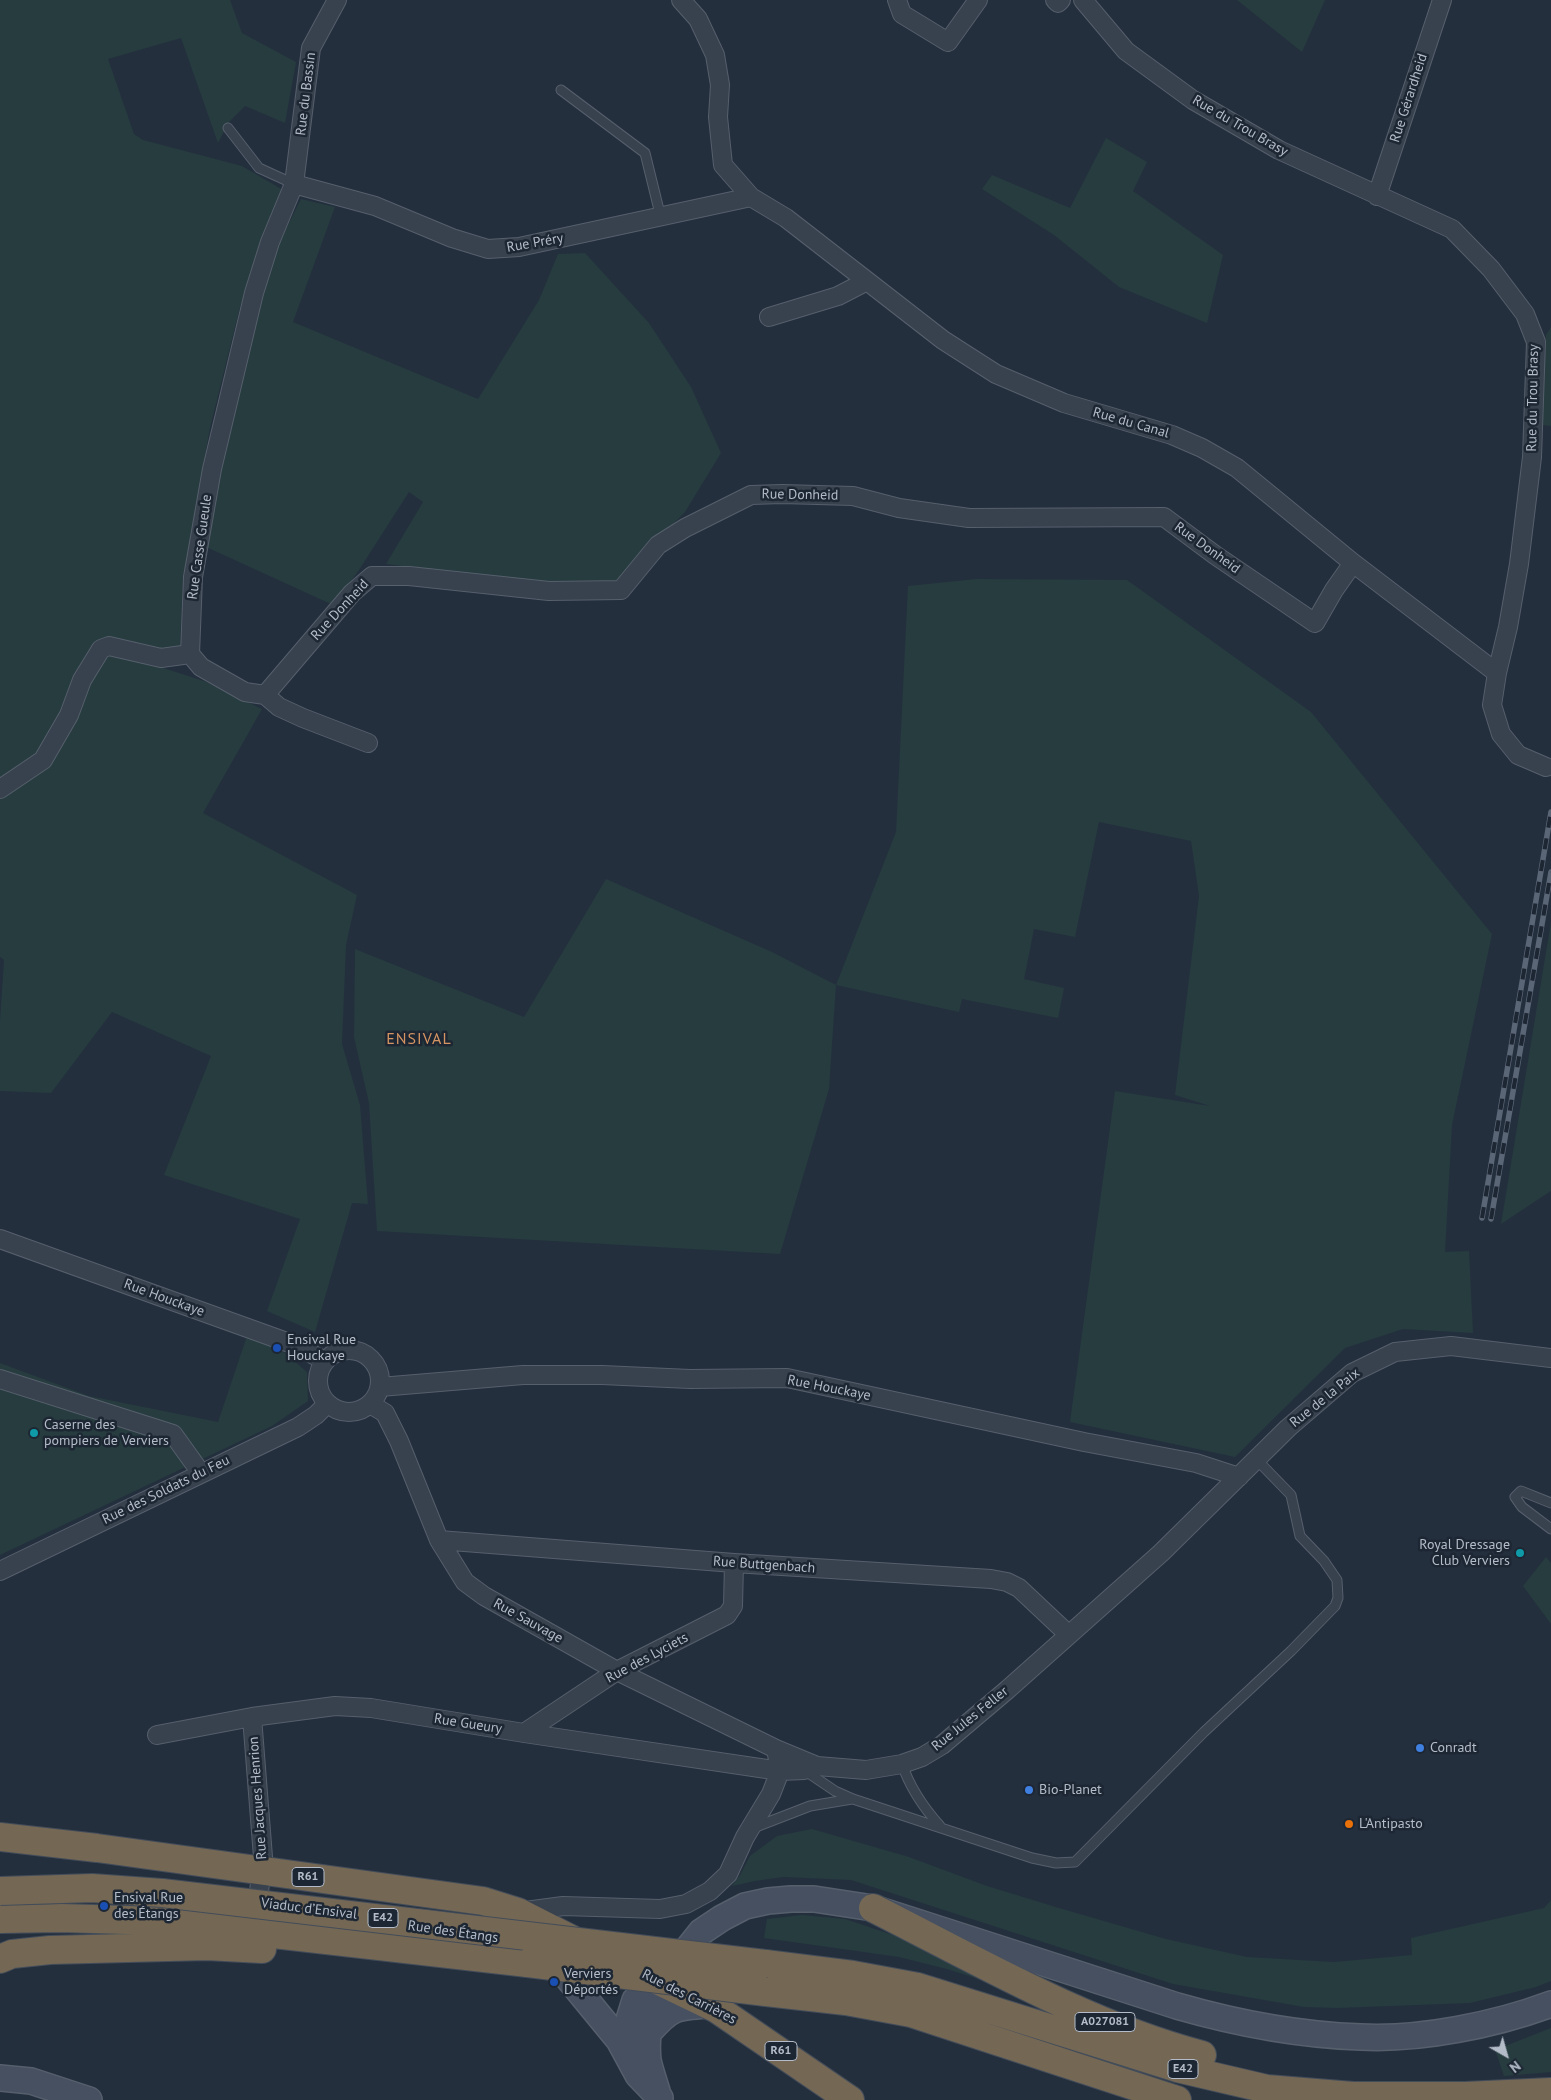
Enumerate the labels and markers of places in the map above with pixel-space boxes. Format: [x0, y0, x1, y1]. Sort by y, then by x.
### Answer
place label: Ensival Rue Houckaye [287, 1332, 356, 1364]
marker: Ensival Rue Houckaye [271, 1342, 283, 1354]
place label: Caserne des pompiers de Verviers [44, 1417, 169, 1450]
marker: Caserne des pompiers de Verviers [28, 1427, 40, 1439]
place label: Royal Dressage Club Verviers [1419, 1537, 1510, 1570]
marker: Royal Dressage Club Verviers [1514, 1547, 1526, 1559]
place label: Conradt [1430, 1740, 1477, 1756]
marker: Conradt [1414, 1742, 1426, 1754]
place label: Bio-Planet [1039, 1782, 1102, 1798]
marker: Bio-Planet [1023, 1784, 1035, 1796]
place label: L'Antipasto [1359, 1816, 1423, 1832]
marker: L'Antipasto [1343, 1818, 1355, 1830]
place label: Ensival Rue des Étangs [114, 1890, 183, 1922]
marker: Ensival Rue des Étangs [98, 1900, 110, 1912]
place label: Verviers Déportés [564, 1966, 618, 1998]
marker: Verviers Déportés [548, 1976, 560, 1988]

